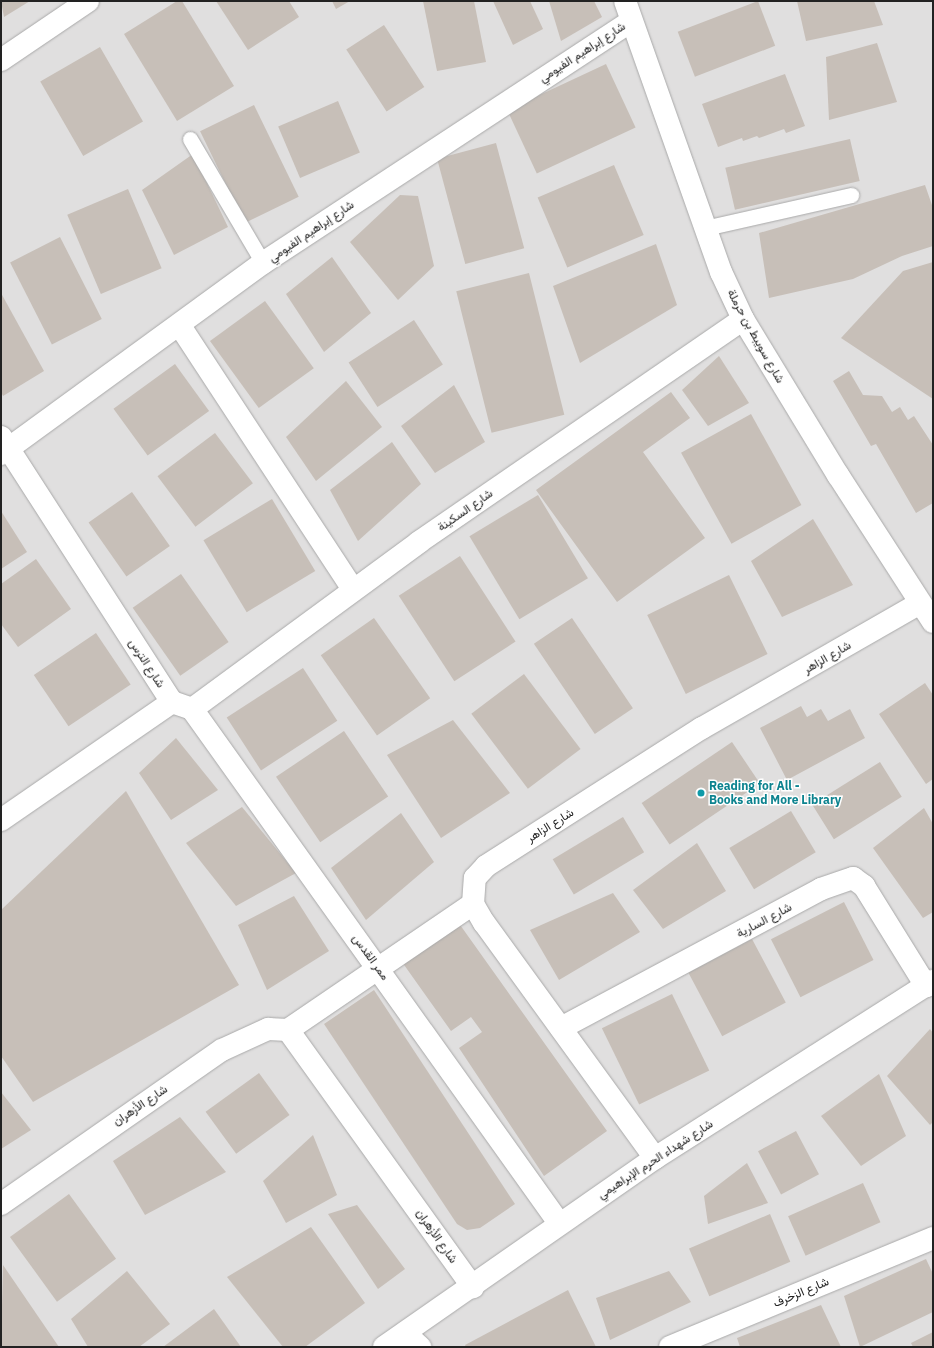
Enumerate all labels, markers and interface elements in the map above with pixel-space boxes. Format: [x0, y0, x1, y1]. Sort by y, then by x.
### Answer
street label: شارع إبراهيم الفيومي [536, 19, 628, 85]
street label: شارع إبراهيم الفيومي [266, 197, 356, 265]
street label: شارع سويبط بن حرملة [724, 287, 788, 385]
street label: شارع السكينة [435, 486, 495, 534]
street label: شارع الترس [126, 636, 168, 690]
street label: شارع الزاهر [801, 638, 853, 676]
place label: Reading for All - Books and More Library [709, 779, 841, 807]
marker: Reading for All - Books and More Library [696, 788, 706, 798]
street label: شارع الزاهر [524, 805, 576, 845]
street label: شارع السارية [734, 899, 794, 941]
street label: ممر القدس [349, 931, 393, 983]
street label: شارع الأزهران [110, 1081, 170, 1129]
street label: شارع شهداء الحرم الإبراهيمي [595, 1116, 715, 1202]
street label: شارع الأزهران [413, 1206, 461, 1266]
street label: شارع الزخرف [771, 1274, 831, 1310]

